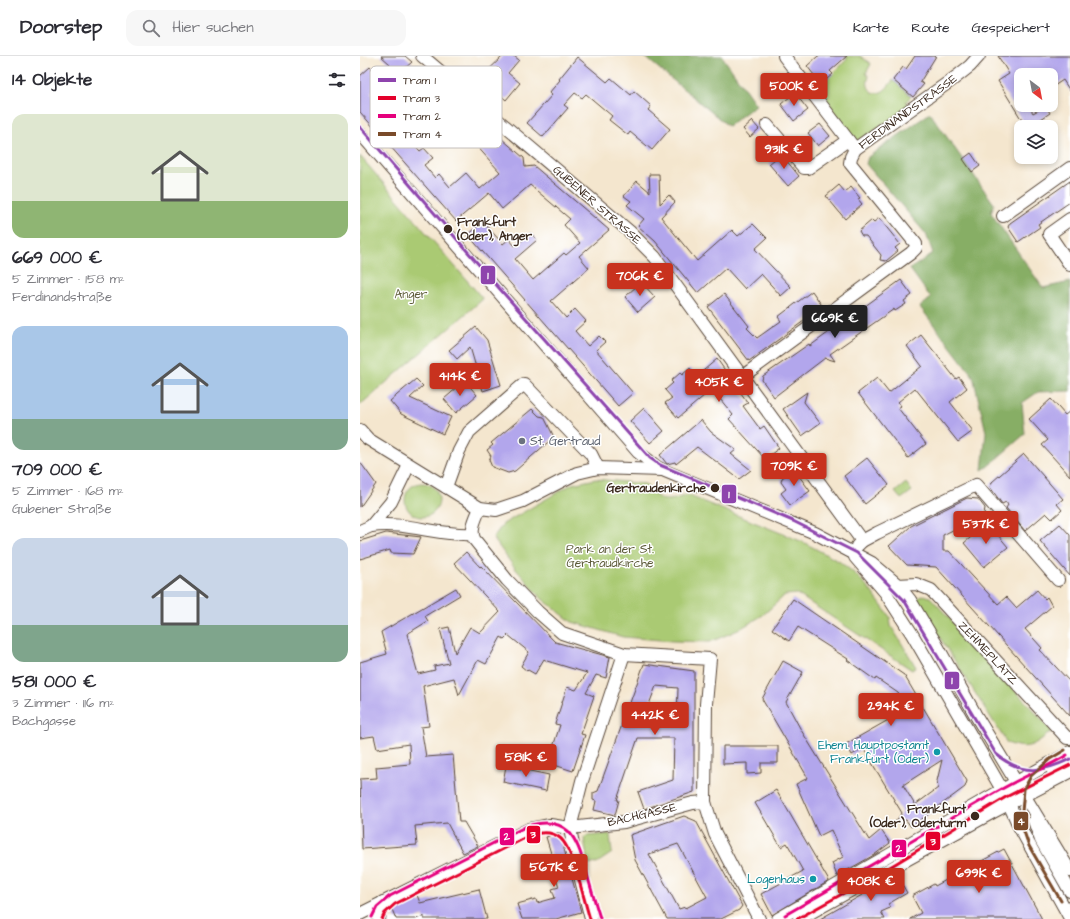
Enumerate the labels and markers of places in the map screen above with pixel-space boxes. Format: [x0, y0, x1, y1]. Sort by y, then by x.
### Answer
pin: 500K € [761, 73, 827, 107]
pin: 931K € [751, 136, 817, 170]
place label: Frankfurt (Oder), Anger [456, 214, 532, 247]
marker: Frankfurt (Oder), Anger [442, 223, 454, 235]
pin: 706K € [607, 263, 673, 297]
pin: 669K € [802, 305, 868, 339]
pin: 414K € [427, 363, 493, 397]
pin: 405K € [686, 369, 752, 403]
place label: St. Gertraud [530, 433, 600, 450]
marker: St. Gertraud [517, 436, 527, 446]
pin: 709K € [761, 453, 827, 487]
place label: Gertraudenkirche [606, 480, 707, 497]
marker: Gertraudenkirche [709, 482, 721, 494]
pin: 537K € [953, 511, 1019, 545]
pin: 294K € [858, 693, 924, 727]
pin: 442K € [622, 702, 688, 736]
place label: Ehem. Hauptpostamt Frankfurt (Oder) [818, 737, 929, 768]
pin: 581K € [493, 744, 559, 778]
marker: Ehem. Hauptpostamt Frankfurt (Oder) [932, 747, 942, 757]
place label: Frankfurt (Oder), Oderturm [869, 801, 967, 832]
marker: Frankfurt (Oder), Oderturm [969, 810, 981, 822]
pin: 567K € [521, 854, 587, 888]
pin: 699K € [946, 860, 1012, 894]
pin: 408K € [838, 868, 904, 902]
place label: Logenhaus [747, 871, 805, 889]
marker: Logenhaus [808, 874, 818, 884]

